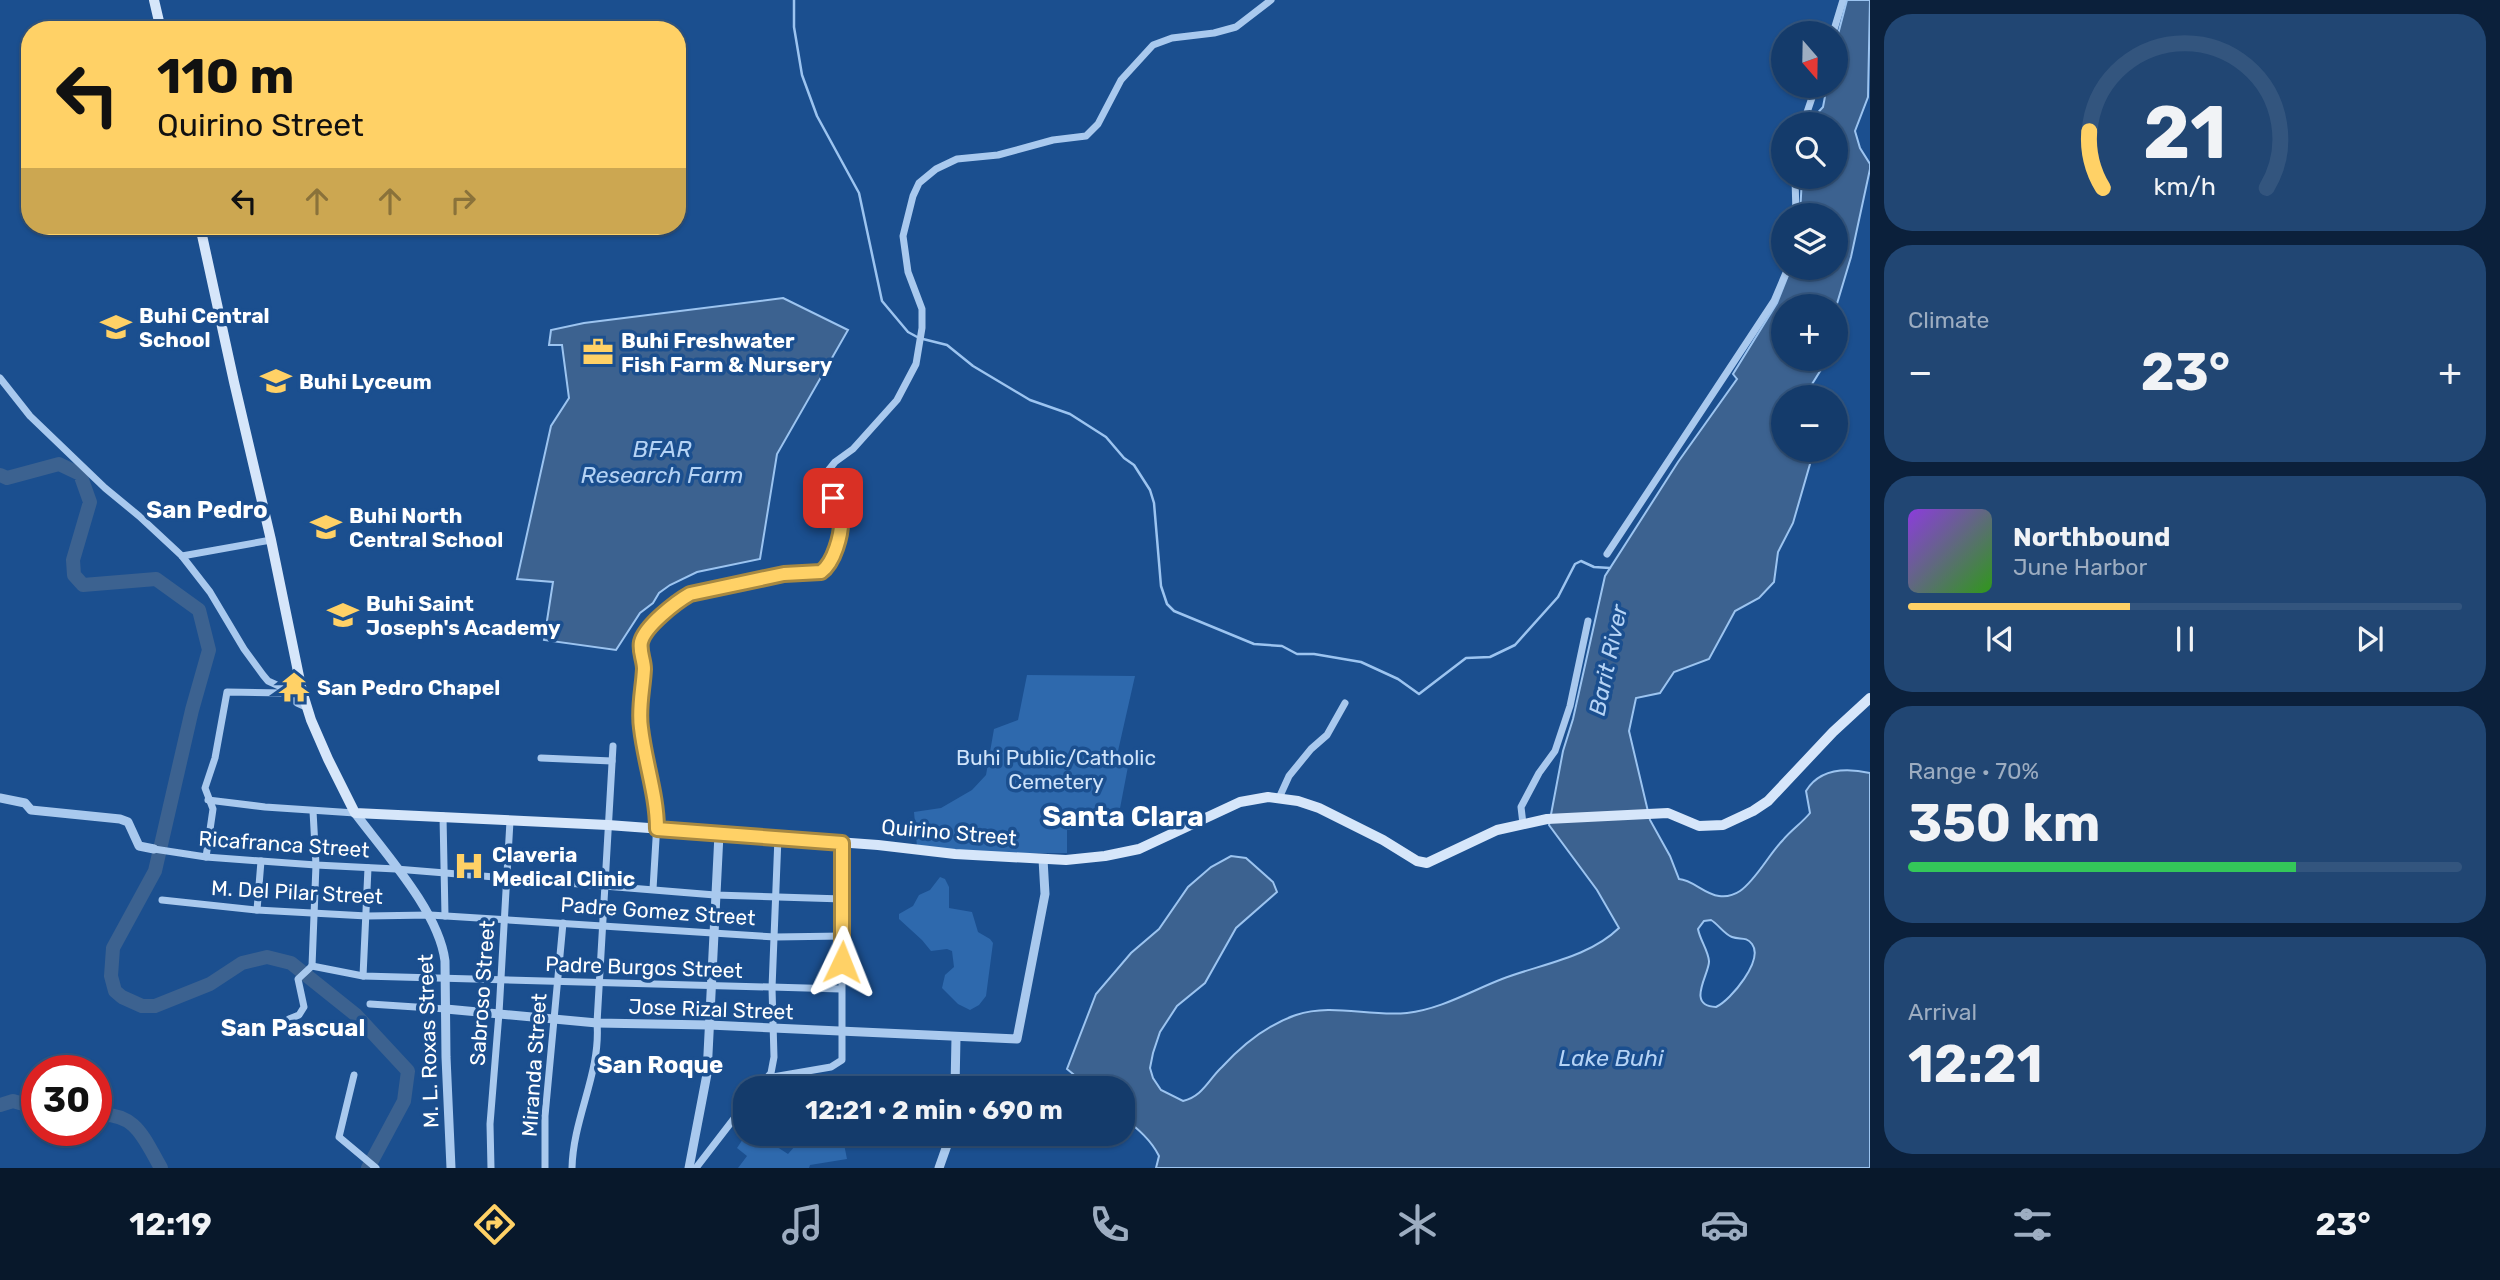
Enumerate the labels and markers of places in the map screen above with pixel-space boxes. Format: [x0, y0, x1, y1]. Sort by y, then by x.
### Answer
place label: Buhi Central School [139, 303, 270, 352]
school or university icon: Buhi Central School [99, 310, 133, 344]
place label: Buhi Freshwater Fish Farm & Nursery [621, 328, 833, 377]
office icon: Buhi Freshwater Fish Farm & Nursery [581, 335, 615, 369]
school or university icon: Buhi Lyceum [259, 364, 293, 398]
place label: Buhi Lyceum [299, 369, 432, 394]
pin [803, 468, 863, 528]
place label: Buhi North Central School [349, 503, 503, 552]
school or university icon: Buhi North Central School [309, 510, 343, 544]
place label: Buhi Saint Joseph's Academy [366, 591, 561, 640]
school or university icon: Buhi Saint Joseph's Academy [326, 598, 360, 632]
temple icon: San Pedro Chapel [277, 670, 311, 704]
place label: San Pedro Chapel [317, 675, 500, 700]
place label: Claveria Medical Clinic [492, 842, 635, 891]
hospital icon: Claveria Medical Clinic [452, 849, 486, 883]

